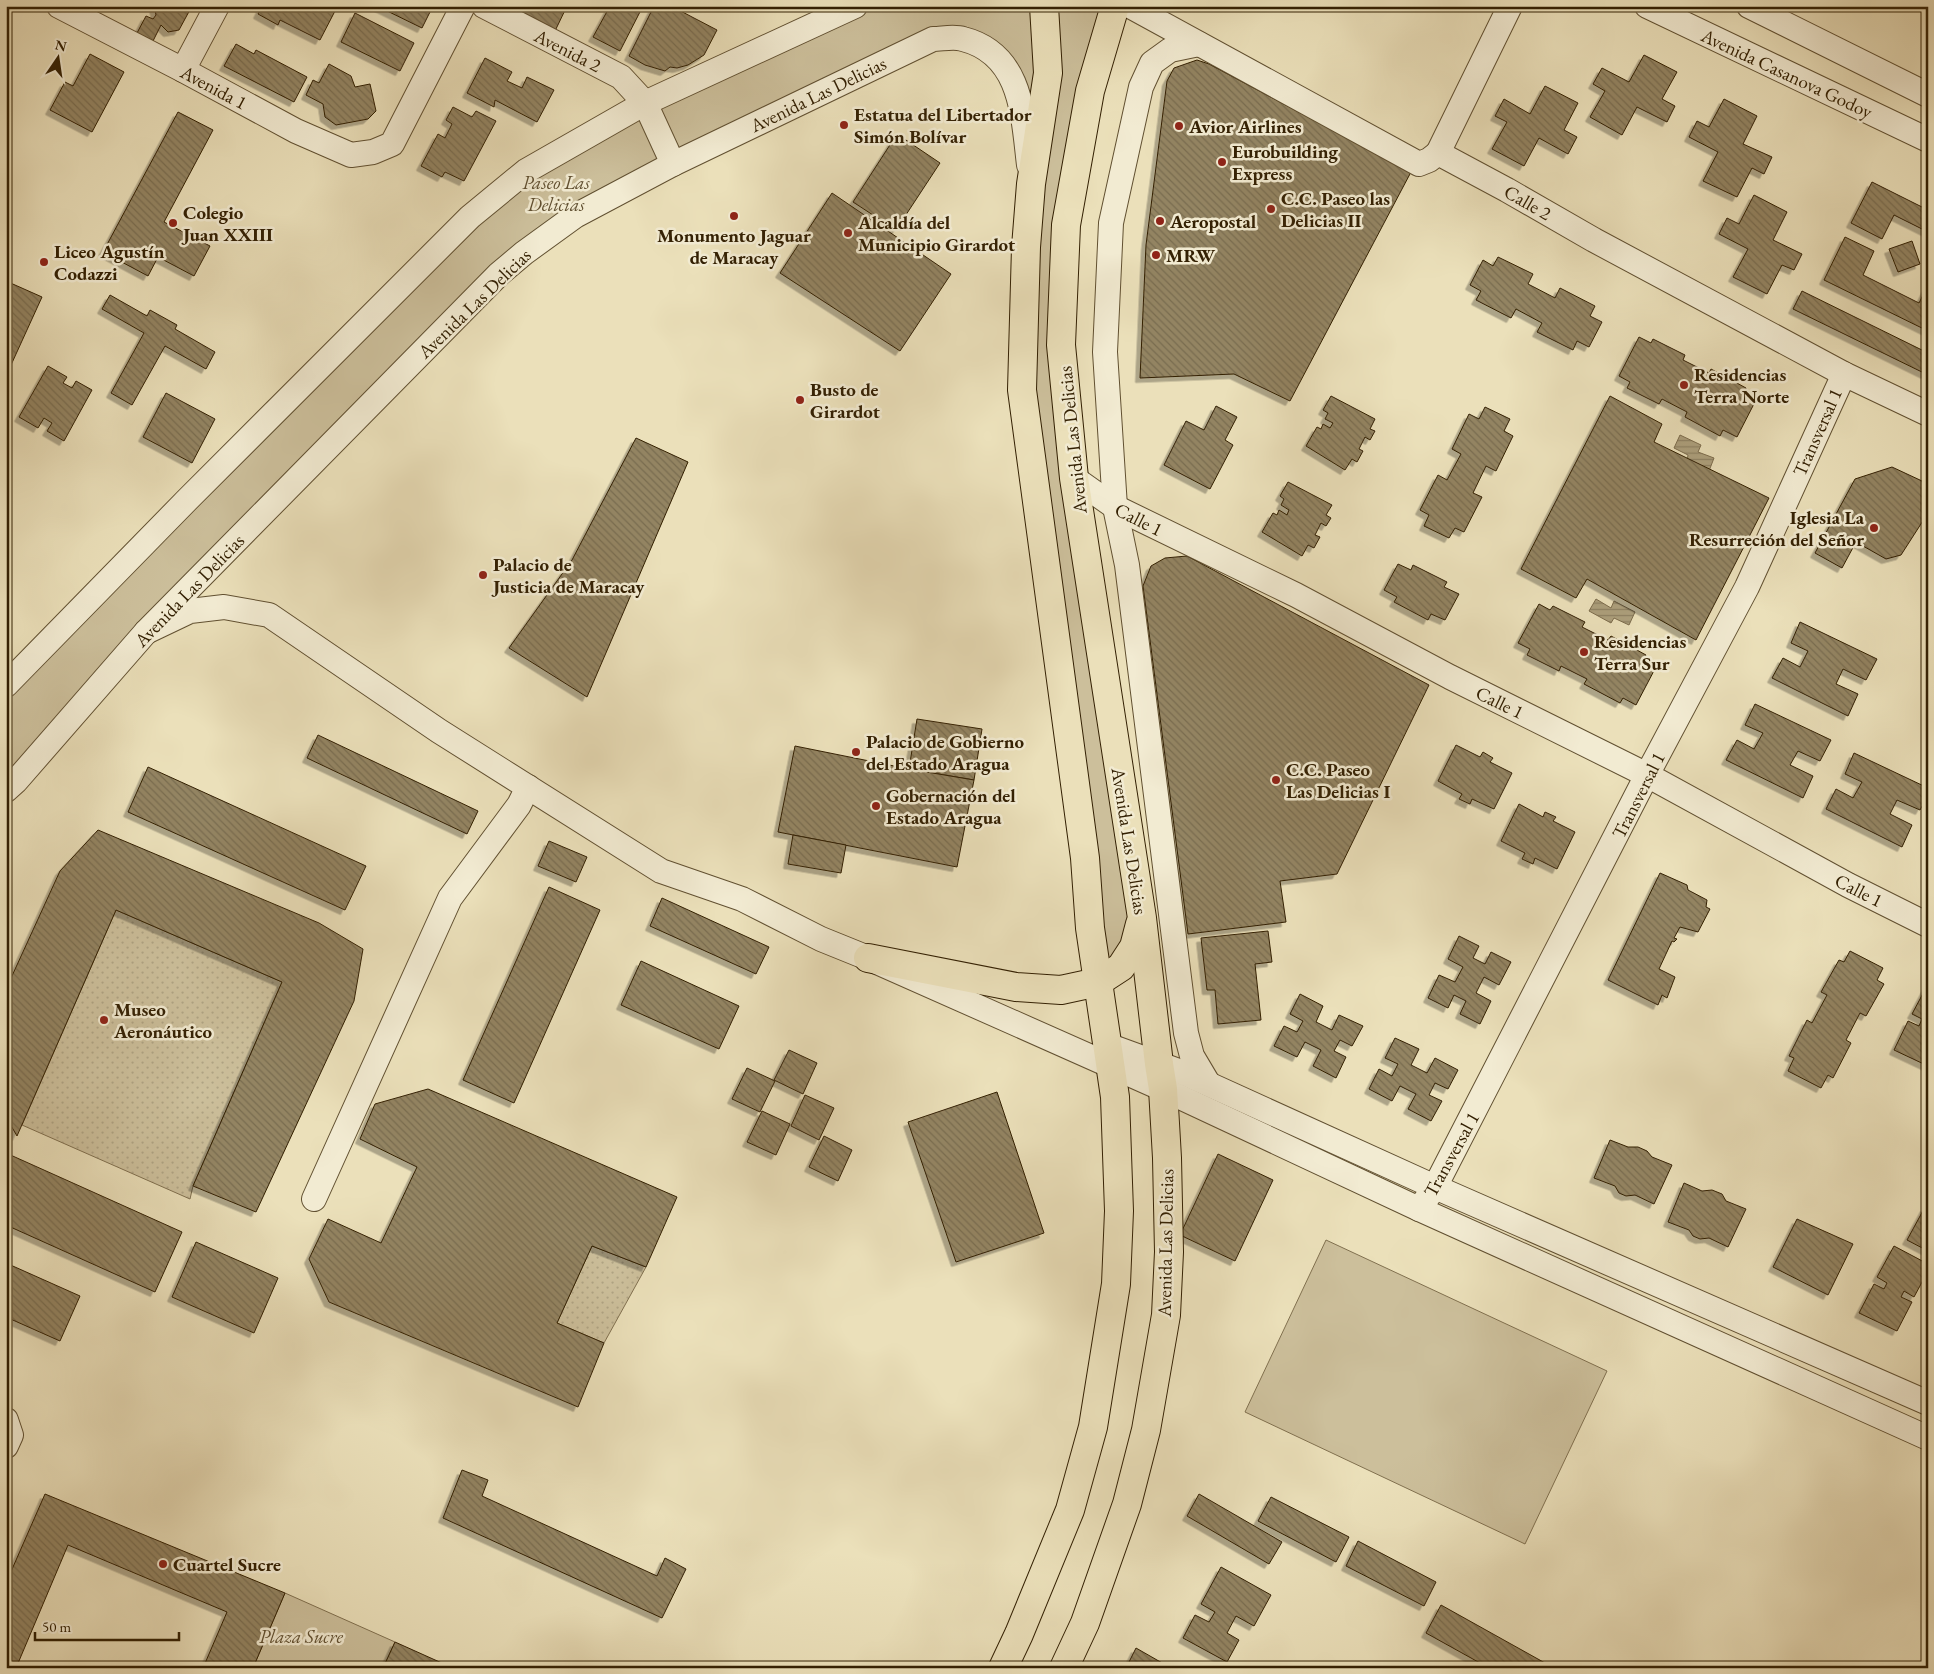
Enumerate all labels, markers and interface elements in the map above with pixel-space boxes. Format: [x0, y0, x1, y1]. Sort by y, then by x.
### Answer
street label: Avenida Casanova Godoy [1696, 22, 1877, 124]
street label: Avenida 2 [529, 23, 605, 78]
north arrow [32, 32, 82, 82]
text: N [53, 35, 69, 56]
street label: Avenida Las Delicias [745, 51, 890, 139]
street label: Avenida 1 [175, 59, 251, 115]
place label: Estatua del Libertador Simón Bolívar [854, 102, 1032, 149]
place label: Avior Airlines [1188, 114, 1302, 139]
marker: Estatua del Libertador Simón Bolívar [838, 119, 850, 131]
marker: Avior Airlines [1173, 120, 1185, 132]
place label: Eurobuilding Express [1232, 139, 1338, 186]
marker: Eurobuilding Express [1216, 156, 1228, 168]
park label: Paseo Las Delicias [522, 170, 591, 217]
street label: Calle 2 [1500, 179, 1556, 226]
place label: C.C. Paseo las Delicias II [1281, 186, 1390, 233]
place label: Colegio Juan XXIII [181, 200, 273, 247]
marker: C.C. Paseo las Delicias II [1265, 203, 1277, 215]
place label: Aeropostal [1169, 209, 1257, 234]
marker: Monumento Jaguar de Maracay [728, 210, 740, 222]
place label: Alcaldía del Municipio Girardot [857, 210, 1015, 257]
marker: Aeropostal [1154, 215, 1166, 227]
marker: Colegio Juan XXIII [167, 217, 179, 229]
place label: Monumento Jaguar de Maracay [657, 223, 811, 270]
marker: Alcaldía del Municipio Girardot [842, 227, 854, 239]
place label: Liceo Agustín Codazzi [54, 239, 165, 286]
street label: Avenida Las Delicias [412, 243, 536, 365]
place label: MRW [1166, 243, 1216, 268]
marker: MRW [1150, 249, 1162, 261]
marker: Liceo Agustín Codazzi [38, 256, 50, 268]
place label: Residencias Terra Norte [1694, 362, 1789, 409]
street label: Avenida Las Delicias [1052, 365, 1093, 516]
place label: Busto de Girardot [810, 377, 880, 424]
marker: Residencias Terra Norte [1678, 379, 1690, 391]
street label: Transversal 1 [1787, 384, 1848, 480]
marker: Busto de Girardot [794, 394, 806, 406]
street label: Calle 1 [1111, 497, 1167, 542]
place label: Iglesia La Resurreción del Señor [1689, 505, 1865, 552]
marker: Iglesia La Resurreción del Señor [1868, 522, 1880, 534]
street label: Avenida Las Delicias [128, 528, 250, 653]
place label: Palacio de Justicia de Maracay [491, 552, 645, 599]
marker: Palacio de Justicia de Maracay [477, 569, 489, 581]
place label: Residencias Terra Sur [1594, 629, 1686, 676]
marker: Residencias Terra Sur [1578, 646, 1590, 658]
street label: Calle 1 [1472, 680, 1528, 725]
place label: Palacio de Gobierno del Estado Aragua [866, 729, 1024, 776]
marker: Palacio de Gobierno del Estado Aragua [850, 746, 862, 758]
street label: Transversal 1 [1606, 748, 1671, 843]
place label: C.C. Paseo Las Delicias I [1286, 757, 1390, 804]
street label: Avenida Las Delicias [1105, 765, 1153, 916]
marker: C.C. Paseo Las Delicias I [1270, 774, 1282, 786]
place label: Gobernación del Estado Aragua [886, 783, 1016, 830]
marker: Gobernación del Estado Aragua [870, 800, 882, 812]
street label: Calle 1 [1831, 868, 1887, 913]
place label: Museo Aeronáutico [113, 997, 212, 1044]
marker: Museo Aeronáutico [98, 1014, 110, 1026]
street label: Transversal 1 [1418, 1107, 1485, 1201]
street label: Avenida Las Delicias [1152, 1169, 1179, 1318]
place label: Cuartel Sucre [173, 1552, 281, 1577]
marker: Cuartel Sucre [157, 1558, 169, 1570]
scale bar [35, 1609, 179, 1641]
text: 50 m [42, 1617, 71, 1636]
park label: Plaza Sucre [259, 1624, 343, 1649]

